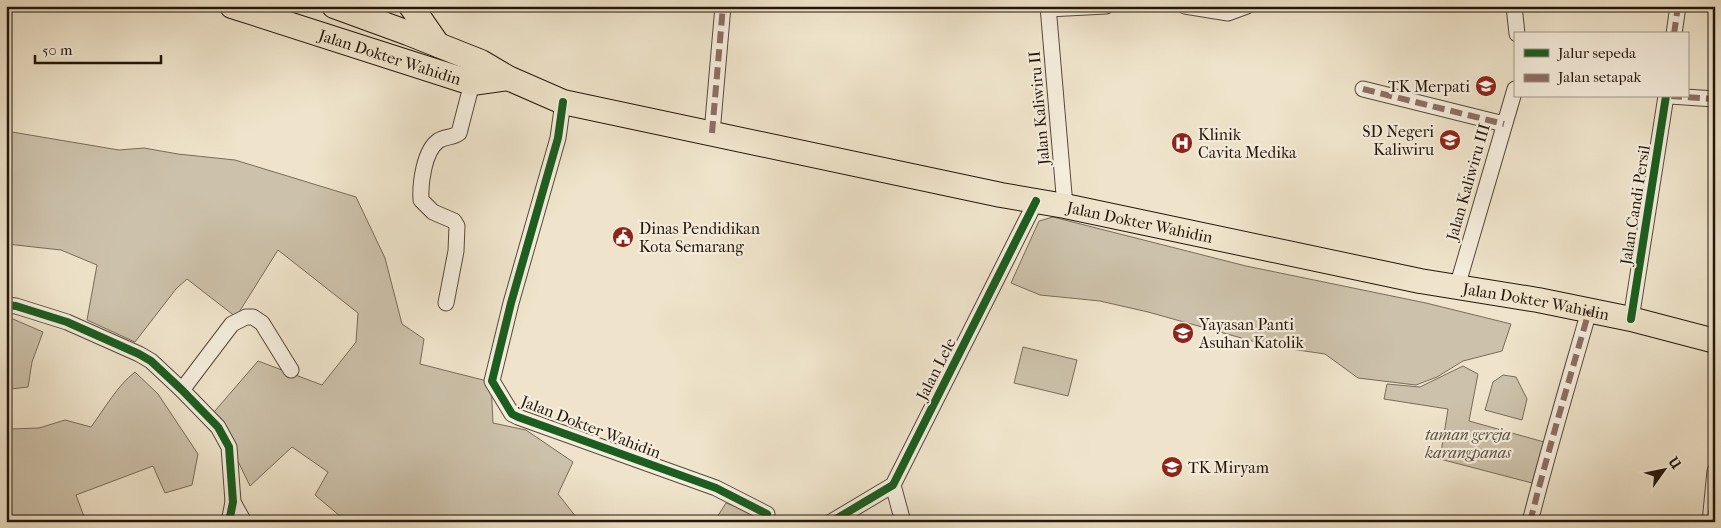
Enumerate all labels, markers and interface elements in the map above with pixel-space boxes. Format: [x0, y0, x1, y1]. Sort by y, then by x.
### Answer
street label: Jalan Dokter Wahidin [315, 24, 464, 89]
scale bar [35, 32, 161, 64]
legend [1514, 32, 1688, 98]
text: 50 m [42, 41, 73, 59]
text: Jalur sepeda [1557, 44, 1637, 62]
street label: Jalan Kaliwiru II [1025, 50, 1054, 168]
text: Jalan setapak [1557, 68, 1642, 86]
school or university icon: TK Merpati [1474, 74, 1498, 98]
place label: TK Merpati [1388, 77, 1470, 96]
street label: Jalan Kaliwiru III [1442, 121, 1494, 244]
place label: SD Negeri Kaliwiru [1362, 122, 1434, 159]
place label: Klinik Cavita Medika [1198, 125, 1297, 162]
school or university icon: SD Negeri Kaliwiru [1438, 128, 1462, 152]
hospital icon: Klinik Cavita Medika [1170, 131, 1194, 155]
street label: Jalan Candi Persil [1616, 143, 1654, 268]
street label: Jalan Dokter Wahidin [1063, 197, 1215, 247]
place label: Dinas Pendidikan Kota Semarang [639, 219, 761, 256]
public building icon: Dinas Pendidikan Kota Semarang [611, 225, 635, 249]
street label: Jalan Dokter Wahidin [1460, 278, 1612, 324]
place label: Yayasan Panti Asuhan Katolik [1198, 315, 1305, 352]
school or university icon: Yayasan Panti Asuhan Katolik [1171, 321, 1195, 345]
street label: Jalan Lele [911, 335, 960, 405]
street label: Jalan Dokter Wahidin [517, 391, 664, 463]
park label: taman gereja karangpanas [1424, 425, 1512, 462]
north arrow [1638, 446, 1688, 496]
text: U [1664, 453, 1685, 472]
school or university icon: TK Miryam [1160, 455, 1184, 479]
place label: TK Miryam [1188, 458, 1270, 477]

